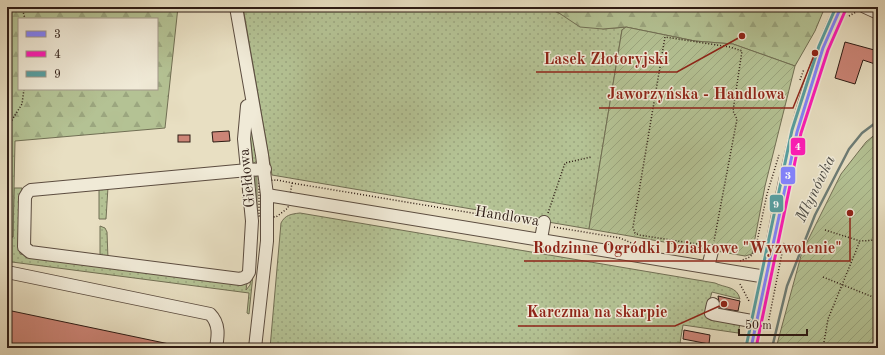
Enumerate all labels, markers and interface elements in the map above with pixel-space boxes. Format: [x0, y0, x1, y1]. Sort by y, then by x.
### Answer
legend [18, 18, 158, 90]
text: 3 [54, 29, 61, 41]
callout: Lasek Złotoryjski [536, 44, 677, 72]
text: 4 [54, 49, 61, 61]
text: Lasek Złotoryjski [543, 52, 669, 68]
text: 9 [54, 69, 61, 81]
callout: Jaworzyńska - Handlowa [599, 80, 793, 108]
text: Jaworzyńska - Handlowa [607, 87, 785, 103]
line badge: 4 [790, 137, 806, 156]
text: 4 [795, 142, 801, 153]
street label: Giełdowa [237, 147, 259, 208]
water label: Młynówka [793, 153, 839, 226]
line badge: 3 [780, 166, 796, 185]
text: 3 [785, 171, 791, 182]
line badge: 9 [769, 194, 784, 213]
text: 9 [773, 200, 779, 211]
street label: Handlowa [474, 205, 541, 230]
callout: Rodzinne Ogródki Działkowe "Wyzwolenie" [524, 233, 850, 261]
text: Rodzinne Ogródki Działkowe "Wyzwolenie" [532, 241, 842, 257]
callout: Karczma na skarpie [518, 298, 675, 326]
text: Karczma na skarpie [526, 305, 668, 321]
scale bar [739, 311, 807, 337]
text: 50 m [745, 319, 772, 332]

